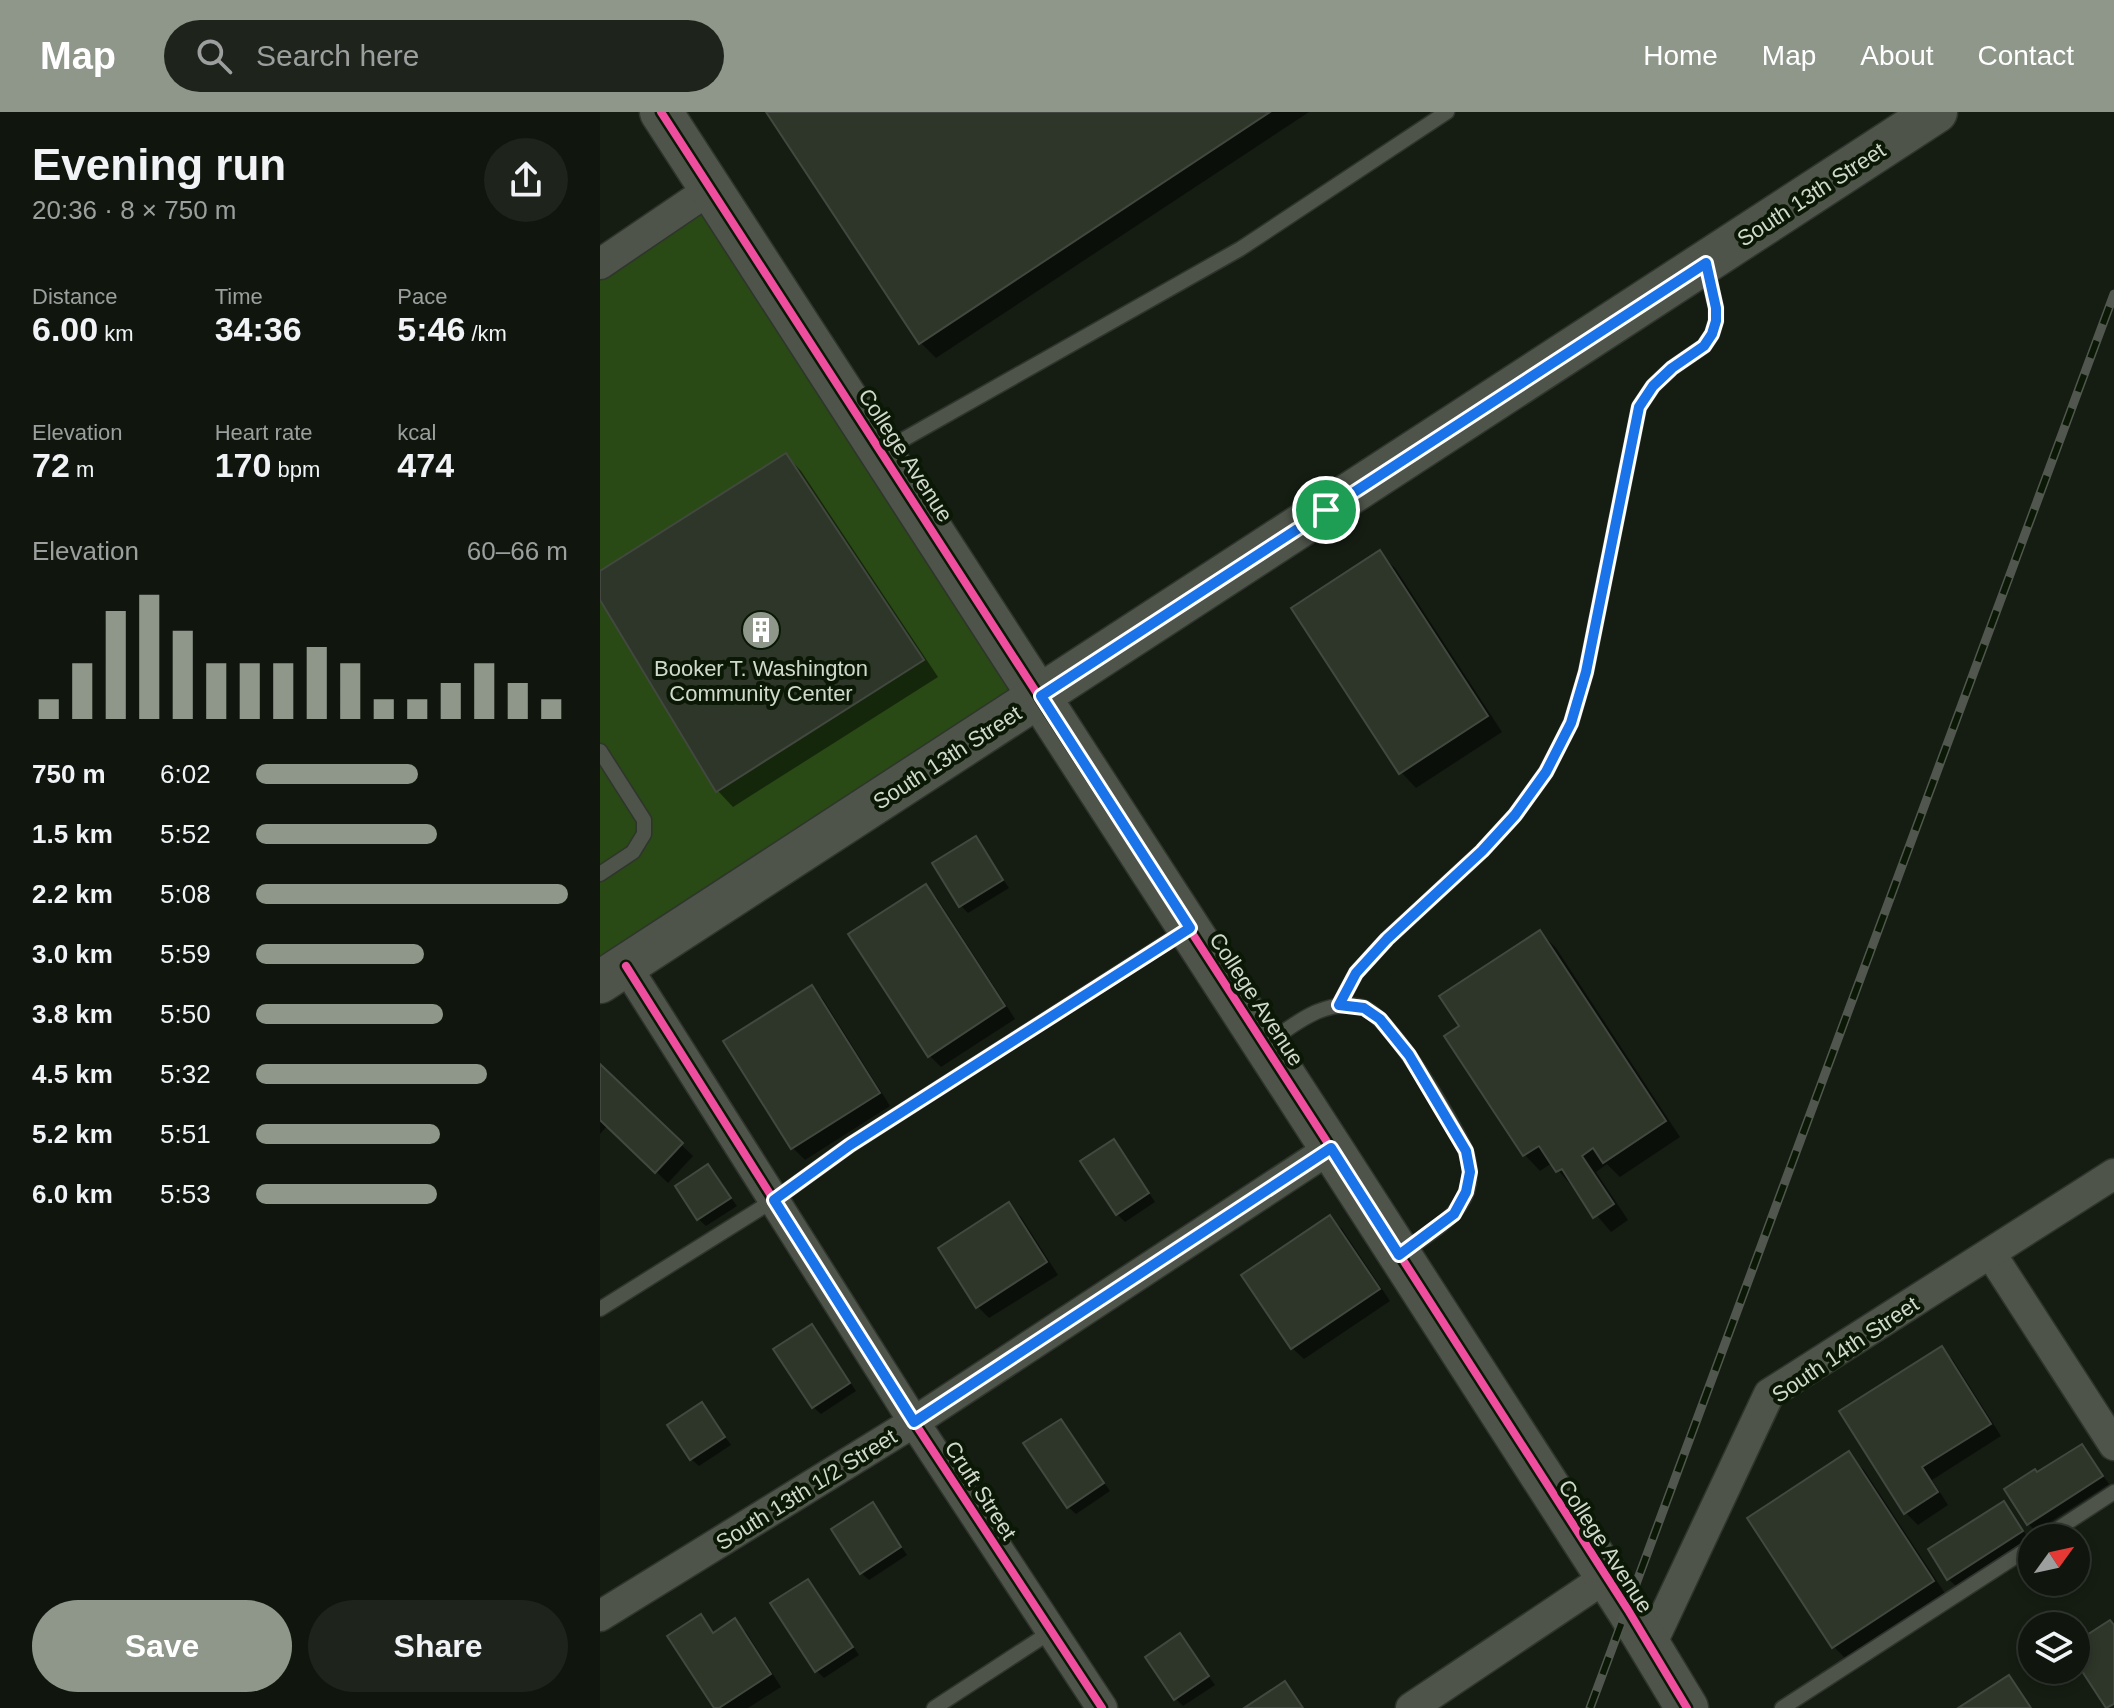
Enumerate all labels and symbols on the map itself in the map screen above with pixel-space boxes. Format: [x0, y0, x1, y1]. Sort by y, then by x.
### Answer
street label: South 13th Street [1733, 137, 1890, 252]
street label: College Avenue [853, 384, 958, 527]
pin [1292, 476, 1360, 544]
building icon: Booker T. Washington Community Center [740, 609, 782, 651]
place label: Booker T. Washington Community Center [654, 656, 868, 706]
street label: South 13th Street [869, 700, 1026, 815]
street label: College Avenue [1204, 928, 1309, 1071]
street label: South 14th Street [1767, 1291, 1923, 1408]
street label: South 13th 1/2 Street [711, 1424, 901, 1555]
street label: Cruft Street [939, 1436, 1022, 1544]
street label: College Avenue [1553, 1475, 1658, 1618]
north arrow [2018, 1524, 2090, 1596]

